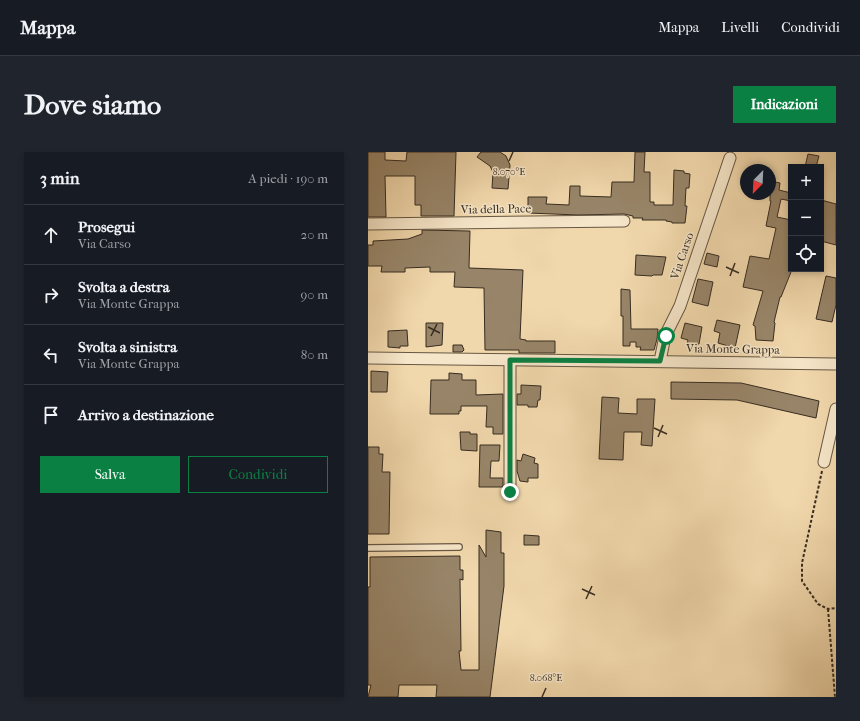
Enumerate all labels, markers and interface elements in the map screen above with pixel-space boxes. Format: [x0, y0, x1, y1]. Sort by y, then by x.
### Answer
text: Mappa [20, 17, 76, 39]
text: Mappa [658, 19, 699, 36]
text: Livelli [721, 19, 759, 36]
text: Condividi [781, 19, 840, 36]
button: Indicazioni [733, 86, 836, 123]
text: Dove siamo [24, 88, 161, 121]
north arrow [740, 164, 776, 200]
map controls [788, 164, 824, 272]
button: + [788, 164, 824, 200]
text: 8.070°E [493, 166, 525, 178]
text: 3 min [40, 168, 80, 188]
text: A piedi · 190 m [248, 171, 328, 186]
button: − [788, 200, 824, 236]
street label: Via della Pace [460, 201, 531, 217]
text: Prosegui [78, 218, 135, 236]
icon: ahead [40, 224, 62, 246]
text: 20 m [301, 227, 328, 242]
street label: Via Carso [667, 231, 697, 282]
text: Via Carso [78, 236, 131, 251]
button: locate [788, 236, 824, 272]
text: Svolta a destra [78, 278, 170, 296]
icon: right [40, 284, 62, 306]
text: 90 m [300, 287, 328, 302]
text: Via Monte Grappa [78, 296, 179, 311]
route start [657, 327, 675, 345]
text: Svolta a sinistra [78, 338, 177, 356]
street label: Via Monte Grappa [685, 341, 780, 357]
icon: left [40, 344, 62, 366]
text: 80 m [301, 347, 328, 362]
text: Via Monte Grappa [78, 356, 179, 371]
icon: arrive [40, 404, 62, 426]
text: Arrivo a destinazione [78, 406, 214, 424]
button: Salva [40, 456, 180, 493]
button: Condividi [188, 456, 328, 493]
route end [501, 483, 519, 501]
text: 8.068°E [530, 672, 562, 684]

